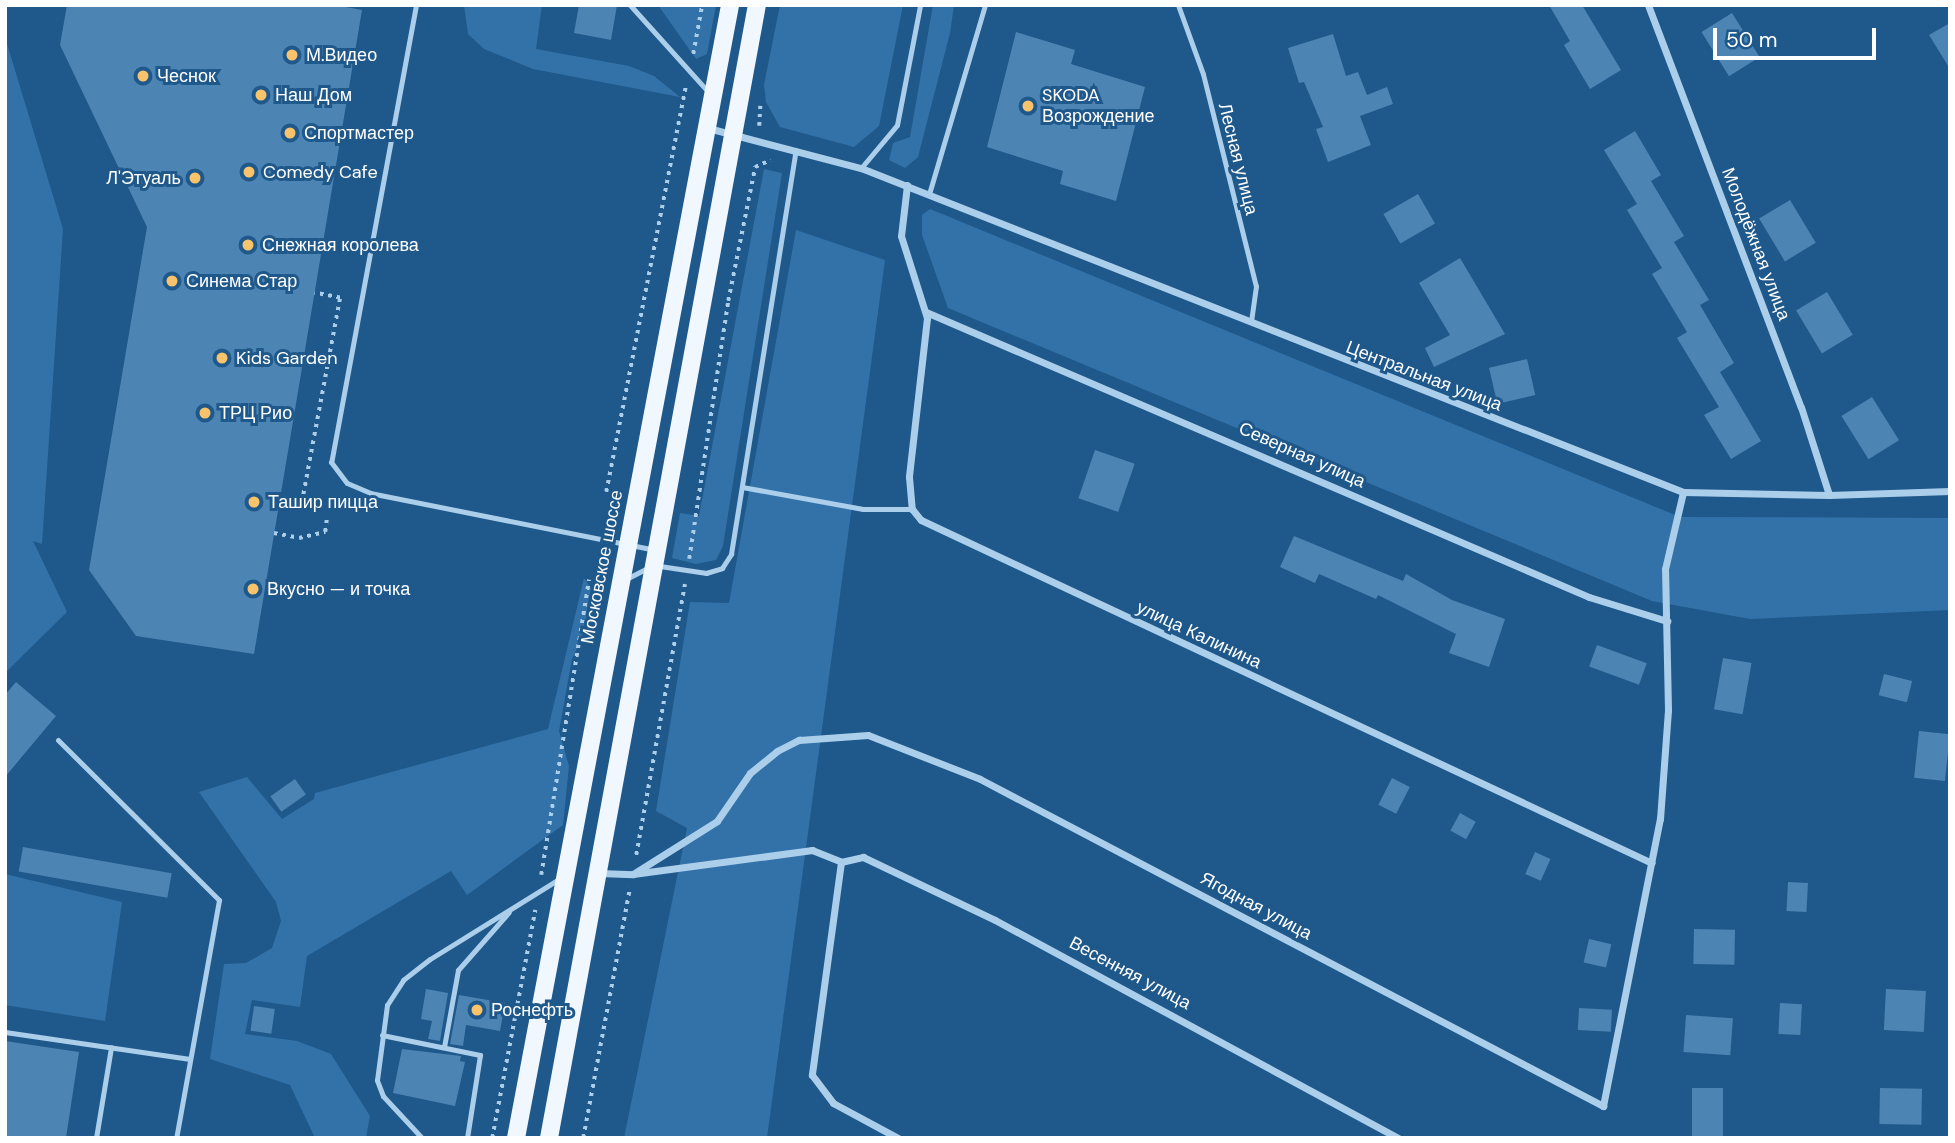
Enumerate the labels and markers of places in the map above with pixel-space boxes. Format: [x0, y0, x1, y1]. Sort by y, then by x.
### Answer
place label: М.Видео [306, 44, 377, 66]
marker: М.Видео [284, 47, 300, 63]
place label: Чеснок [157, 65, 216, 87]
marker: Чеснок [135, 68, 151, 84]
place label: Наш Дом [275, 84, 352, 106]
place label: SKODA Возрождение [1042, 85, 1154, 128]
marker: Наш Дом [253, 87, 269, 103]
marker: SKODA Возрождение [1020, 98, 1036, 114]
place label: Спортмастер [304, 122, 414, 144]
marker: Спортмастер [282, 125, 298, 141]
place label: Comedy Cafe [263, 161, 378, 183]
marker: Comedy Cafe [241, 164, 257, 180]
place label: Л'Этуаль [106, 167, 181, 189]
marker: Л'Этуаль [187, 170, 203, 186]
place label: Снежная королева [262, 234, 419, 256]
marker: Снежная королева [240, 237, 256, 253]
place label: Синема Стар [186, 270, 297, 292]
marker: Синема Стар [164, 273, 180, 289]
place label: Kids Garden [236, 347, 338, 369]
marker: Kids Garden [214, 350, 230, 366]
place label: ТРЦ Рио [219, 402, 292, 424]
marker: ТРЦ Рио [197, 405, 213, 421]
place label: Ташир пицца [268, 491, 378, 513]
marker: Ташир пицца [246, 494, 262, 510]
place label: Вкусно — и точка [267, 578, 410, 600]
marker: Вкусно — и точка [245, 581, 261, 597]
place label: Роснефть [491, 999, 573, 1021]
marker: Роснефть [469, 1002, 485, 1018]

